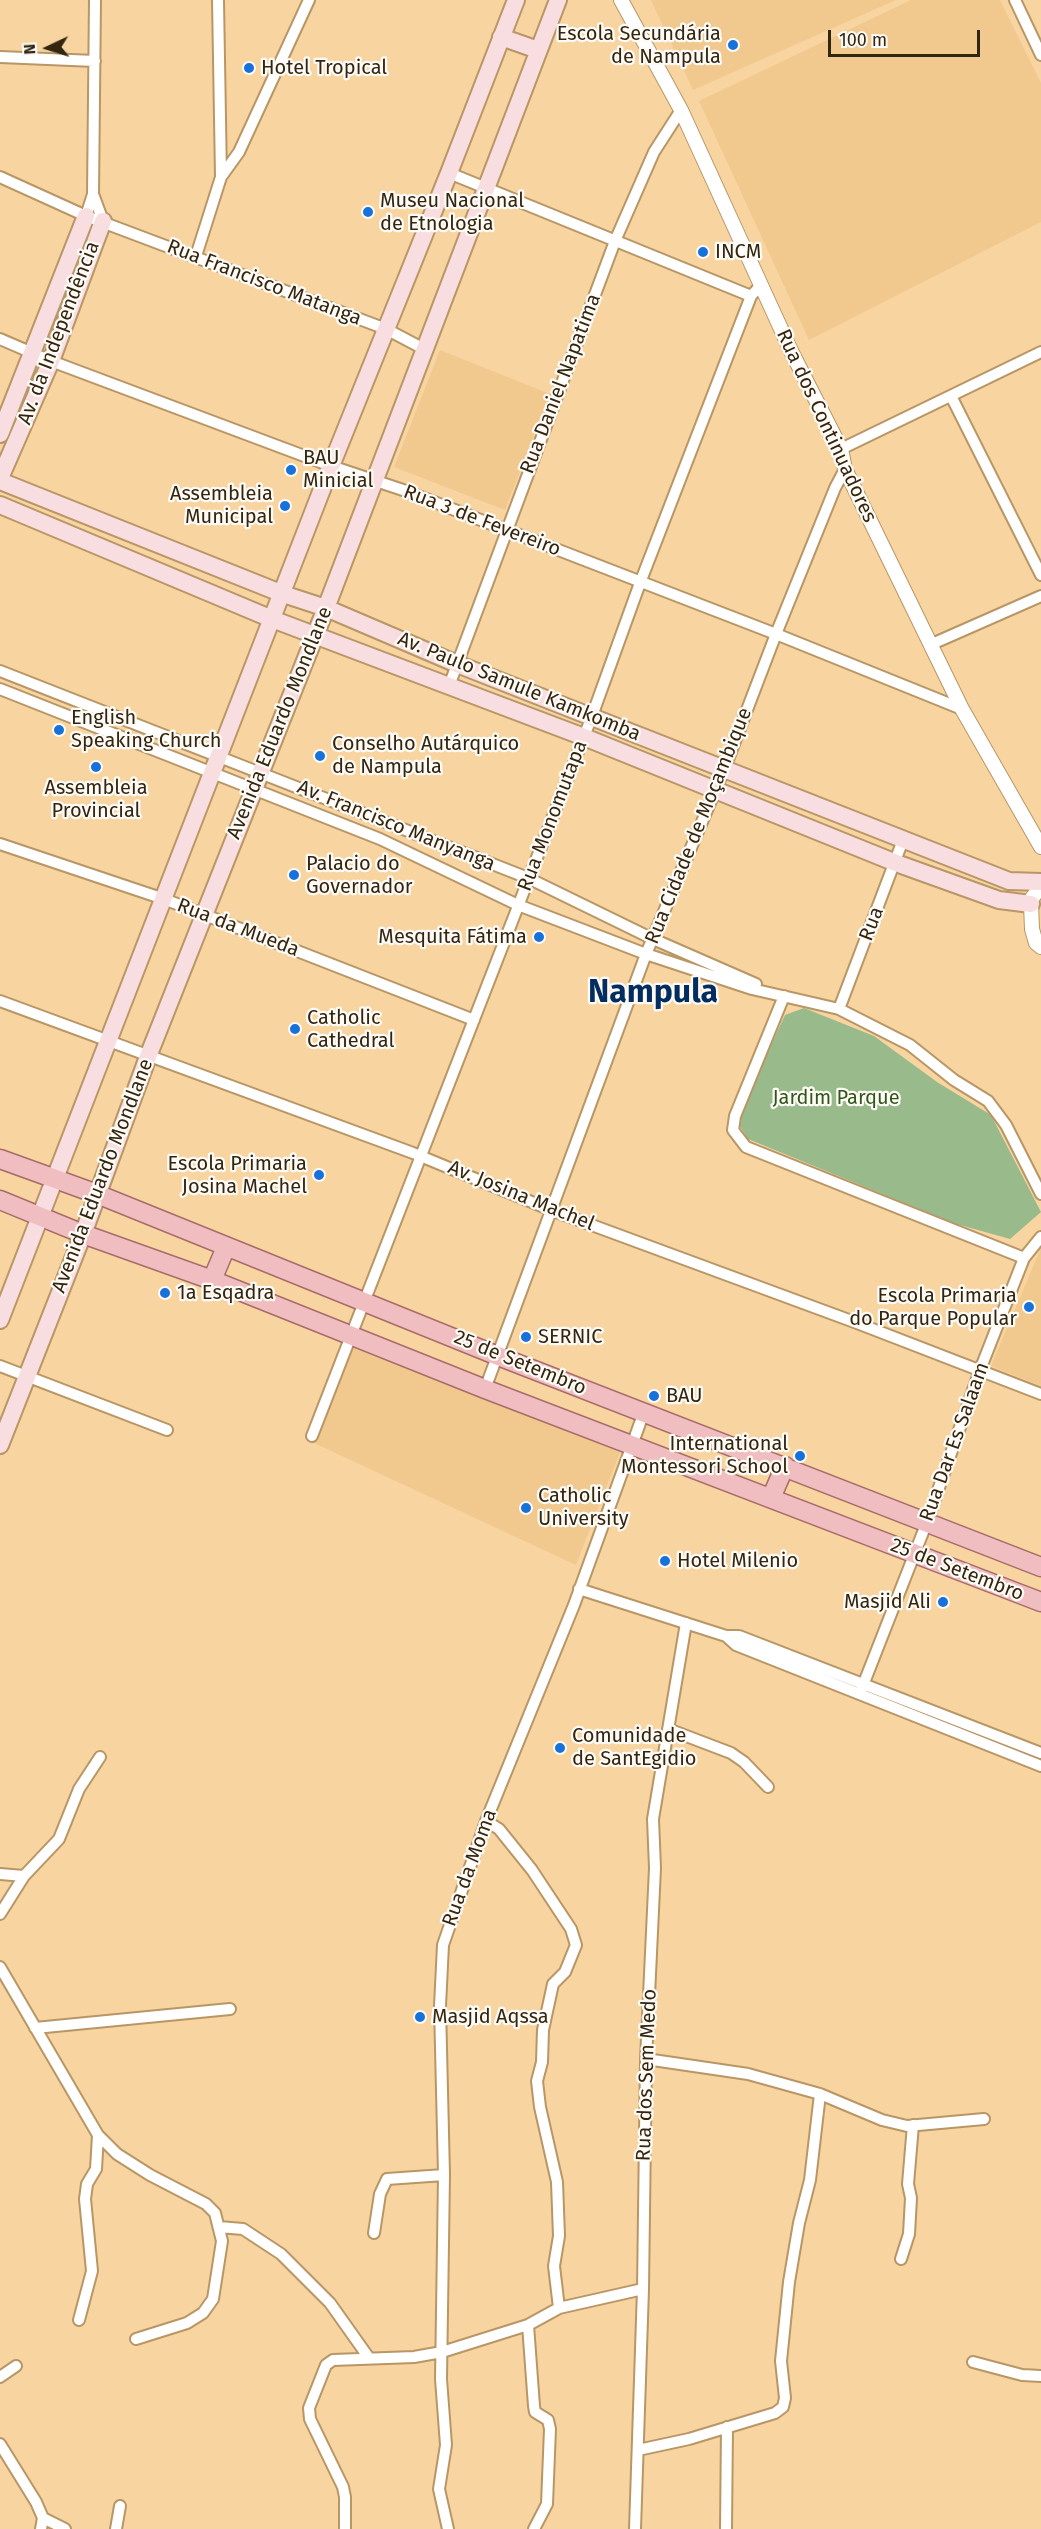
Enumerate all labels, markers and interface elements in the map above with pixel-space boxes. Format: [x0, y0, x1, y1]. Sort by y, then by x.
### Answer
north arrow [18, 18, 78, 78]
scale bar [831, 18, 982, 56]
place label: Escola Secundária de Nampula [557, 22, 721, 69]
text: 100 m [839, 29, 887, 51]
marker: Escola Secundária de Nampula [726, 38, 740, 52]
text: N [20, 43, 39, 55]
place label: Hotel Tropical [261, 56, 387, 80]
marker: Hotel Tropical [242, 61, 256, 75]
place label: Museu Nacional de Etnologia [380, 189, 524, 236]
marker: Museu Nacional de Etnologia [361, 205, 375, 219]
street label: Rua Francisco Matanga [163, 235, 365, 331]
street label: Av. da Independência [13, 238, 105, 428]
place label: INCM [715, 240, 761, 264]
marker: INCM [696, 245, 710, 259]
street label: Rua Daniel Napatima [516, 291, 606, 477]
street label: Rua dos Continuadores [771, 326, 881, 526]
place label: BAU Minicial [303, 446, 373, 493]
marker: BAU Minicial [284, 463, 298, 477]
street label: Rua 3 de Fevereiro [400, 480, 564, 562]
place label: Assembleia Municipal [170, 482, 273, 529]
marker: Assembleia Municipal [278, 499, 292, 513]
street label: Avenida Eduardo Mondlane [222, 603, 338, 843]
street label: Av. Paulo Samule Kamkomba [394, 627, 644, 747]
street label: Rua Cidade de Moçambique [641, 704, 757, 948]
place label: English Speaking Church [71, 706, 221, 753]
marker: English Speaking Church [52, 723, 66, 737]
place label: Conselho Autárquico de Nampula [332, 732, 519, 779]
street label: Rua Monomutapa [513, 737, 593, 895]
marker: Conselho Autárquico de Nampula [313, 749, 327, 763]
marker: Assembleia Provincial [89, 760, 103, 774]
street label: Av. Francisco Manyanga [294, 775, 498, 877]
place label: Assembleia Provincial [44, 776, 148, 823]
place label: Palacio do Governador [306, 852, 413, 899]
marker: Palacio do Governador [287, 868, 301, 882]
street label: Rua da Mueda [173, 894, 303, 962]
street label: Rua [855, 904, 889, 944]
place label: Mesquita Fátima [378, 925, 527, 949]
marker: Mesquita Fátima [532, 930, 546, 944]
district label: Nampula [588, 974, 718, 1012]
place label: Catholic Cathedral [307, 1006, 394, 1053]
marker: Catholic Cathedral [288, 1022, 302, 1036]
street label: Avenida Eduardo Mondlane [47, 1056, 159, 1296]
park label: Jardim Parque [772, 1086, 900, 1110]
place label: Escola Primaria Josina Machel [167, 1152, 307, 1199]
street label: Av. Josina Machel [444, 1156, 598, 1236]
marker: Escola Primaria Josina Machel [312, 1168, 326, 1182]
place label: 1a Esqadra [177, 1281, 274, 1305]
place label: Escola Primaria do Parque Popular [849, 1284, 1017, 1331]
marker: 1a Esqadra [158, 1286, 172, 1300]
marker: Escola Primaria do Parque Popular [1022, 1300, 1036, 1314]
street label: 25 de Setembro [450, 1325, 590, 1401]
place label: SERNIC [538, 1325, 602, 1349]
marker: SERNIC [519, 1330, 533, 1344]
street label: Rua Dar Es Salaam [915, 1359, 995, 1525]
place label: BAU [666, 1384, 703, 1408]
marker: BAU [647, 1389, 661, 1403]
place label: International Montessori School [621, 1432, 788, 1479]
marker: International Montessori School [793, 1449, 807, 1463]
place label: Catholic University [538, 1484, 629, 1531]
marker: Catholic University [519, 1501, 533, 1515]
street label: 25 de Setembro [887, 1534, 1027, 1606]
place label: Hotel Milenio [677, 1549, 798, 1573]
marker: Hotel Milenio [658, 1554, 672, 1568]
place label: Masjid Ali [844, 1590, 931, 1614]
marker: Masjid Ali [936, 1595, 950, 1609]
place label: Comunidade de SantEgidio [572, 1724, 696, 1771]
marker: Comunidade de SantEgidio [553, 1741, 567, 1755]
street label: Rua da Moma [438, 1806, 502, 1930]
street label: Rua dos Sem Medo [632, 1988, 662, 2162]
place label: Masjid Aqssa [432, 2005, 549, 2029]
marker: Masjid Aqssa [413, 2010, 427, 2024]

